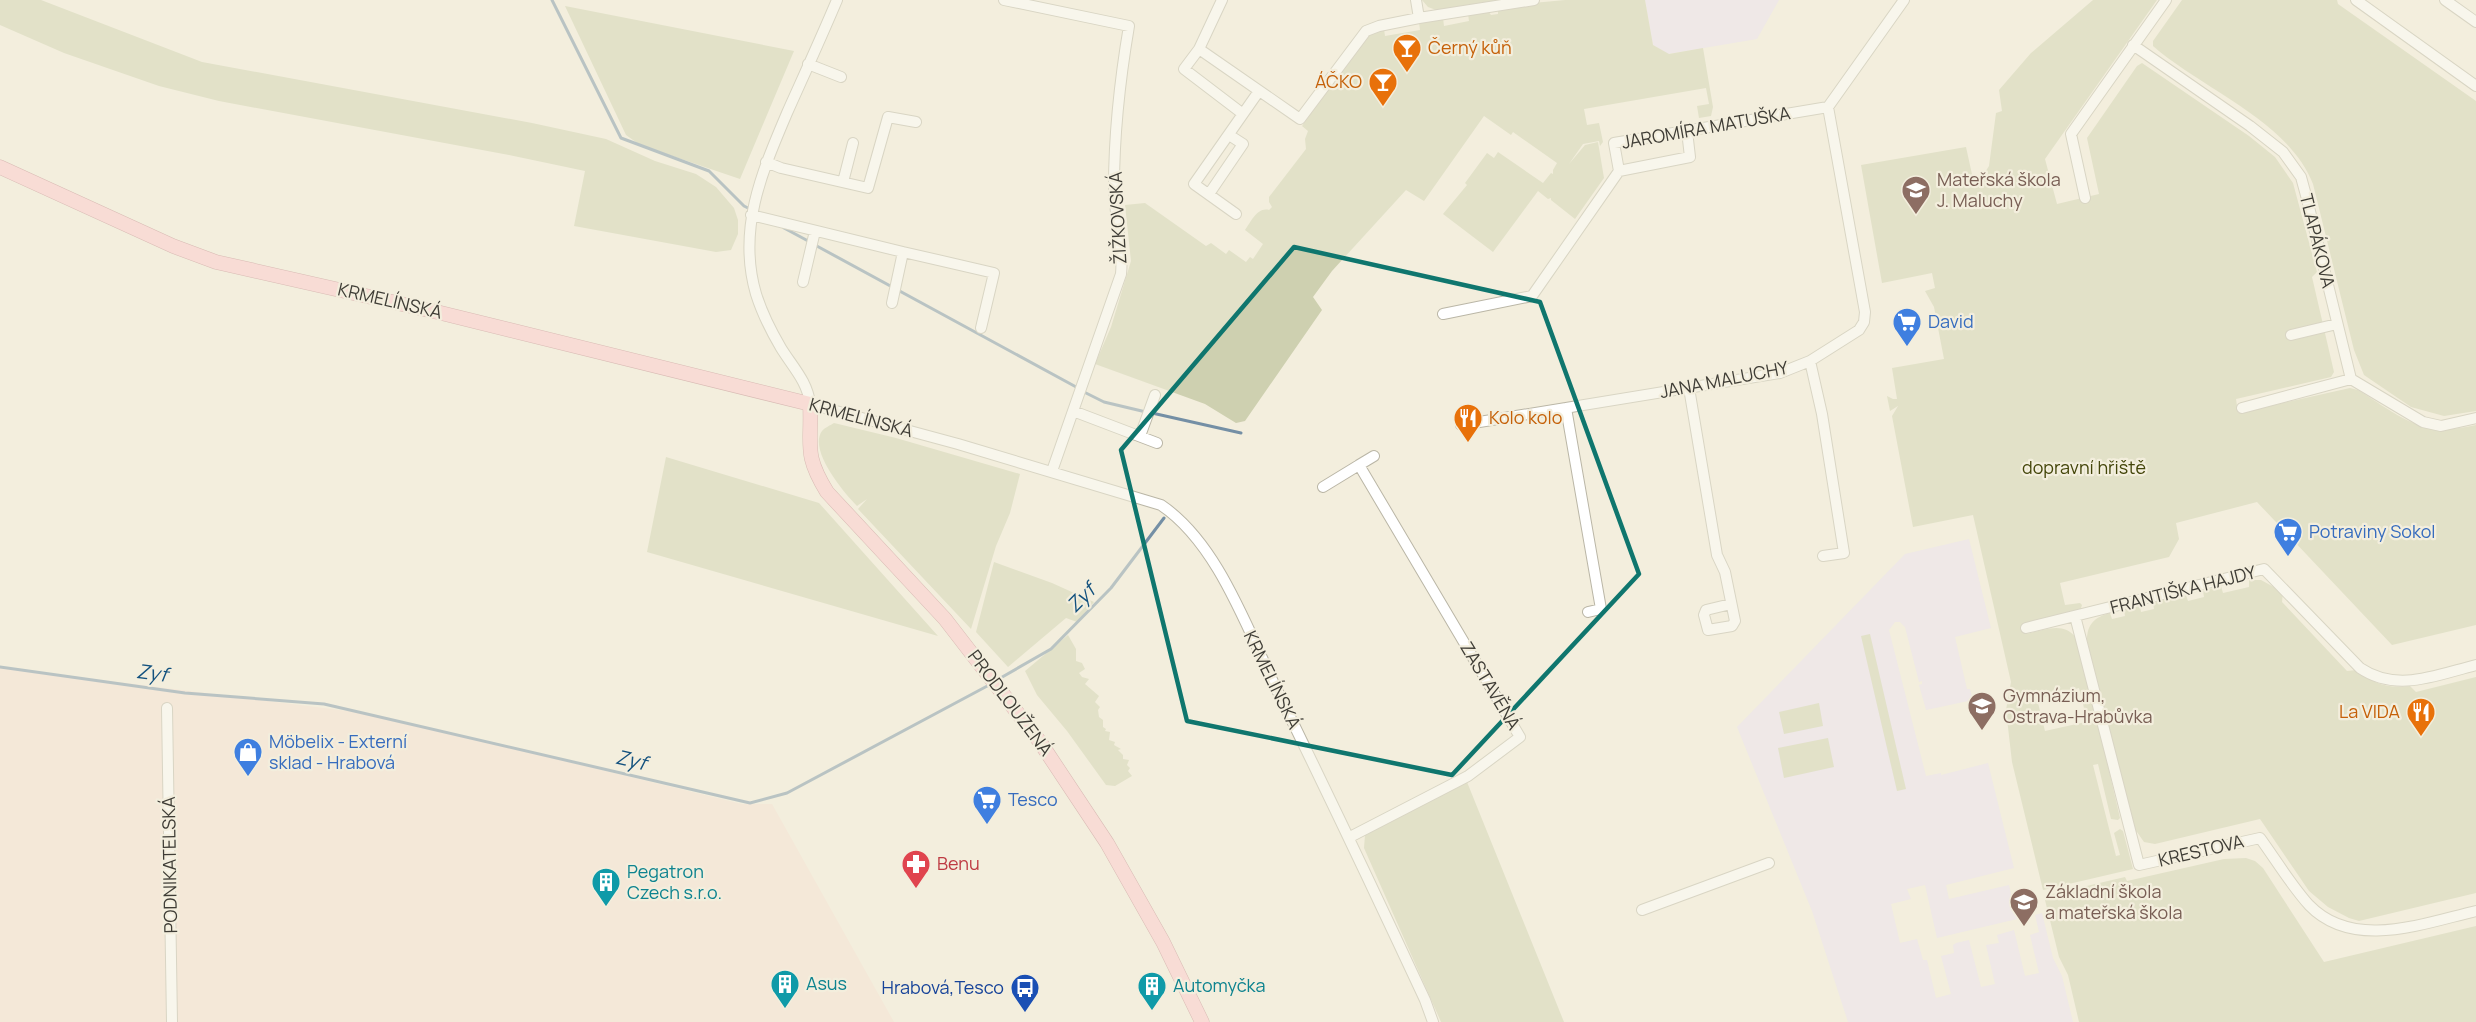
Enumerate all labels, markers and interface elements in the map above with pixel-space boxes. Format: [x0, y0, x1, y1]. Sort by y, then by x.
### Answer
bar icon: Černý kůň [1391, 32, 1423, 74]
place label: Černý kůň [1428, 35, 1512, 59]
bar icon: ÁČKO [1367, 66, 1399, 108]
place label: ÁČKO [1315, 69, 1362, 93]
street label: JAROMÍRA MATUŠKA [1620, 100, 1793, 154]
place label: Mateřská škola J. Maluchy [1937, 167, 2061, 212]
street label: ŽIŽKOVSKÁ [1103, 171, 1131, 265]
school or university icon: Mateřská škola J. Maluchy [1900, 174, 1932, 216]
street label: TLAPÁKOVA [2295, 191, 2341, 291]
street label: KRMELÍNSKÁ [336, 276, 445, 324]
supermarket icon: David [1891, 306, 1923, 348]
place label: David [1928, 309, 1974, 333]
street label: JANA MALUCHY [1658, 355, 1791, 403]
street label: KRMELÍNSKÁ [807, 392, 916, 443]
restaurant icon: Kolo kolo [1452, 402, 1484, 444]
place label: Kolo kolo [1489, 405, 1562, 429]
park label: dopravní hřiště [2022, 455, 2146, 479]
supermarket icon: Potraviny Sokol [2272, 516, 2304, 558]
place label: Potraviny Sokol [2309, 519, 2436, 543]
street label: FRANTIŠKA HAJDY [2107, 559, 2259, 619]
water label: Zyf [1060, 574, 1104, 618]
street label: KRMELÍNSKÁ [1239, 627, 1307, 733]
street label: ZASTAVĚNÁ [1455, 637, 1527, 734]
street label: PRODLOUŽENÁ [963, 645, 1059, 761]
water label: Zyf [135, 657, 173, 689]
place label: Gymnázium, Ostrava-Hrabůvka [2003, 683, 2152, 728]
school or university icon: Gymnázium, Ostrava-Hrabůvka [1966, 690, 1998, 732]
restaurant icon: La VIDA [2405, 696, 2437, 738]
place label: La VIDA [2339, 699, 2401, 723]
place label: Möbelix - Externí sklad - Hrabová [269, 729, 407, 774]
shop icon: Möbelix - Externí sklad - Hrabová [232, 736, 264, 778]
water label: Zyf [613, 743, 653, 777]
supermarket icon: Tesco [971, 784, 1003, 826]
place label: Tesco [1008, 787, 1058, 811]
street label: PODNIKATELSKÁ [156, 796, 182, 934]
street label: KRESTOVA [2156, 828, 2247, 872]
pharmacy icon: Benu [900, 848, 932, 890]
place label: Benu [937, 851, 980, 875]
place label: Pegatron Czech s.r.o. [627, 859, 722, 904]
building icon: Pegatron Czech s.r.o. [590, 866, 622, 908]
place label: Základní škola a mateřská škola [2045, 879, 2182, 924]
school or university icon: Základní škola a mateřská škola [2008, 886, 2040, 928]
building icon: Asus [769, 968, 801, 1010]
building icon: Automyčka [1136, 970, 1168, 1012]
place label: Asus [806, 971, 847, 995]
bus stop icon: Hrabová,Tesco [1009, 972, 1041, 1014]
place label: Automyčka [1173, 973, 1266, 997]
place label: Hrabová,Tesco [882, 975, 1004, 999]

